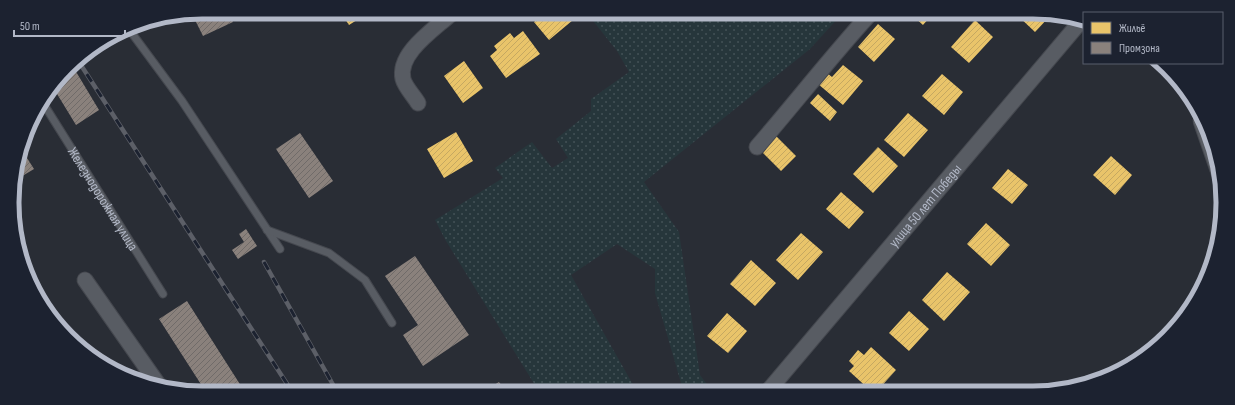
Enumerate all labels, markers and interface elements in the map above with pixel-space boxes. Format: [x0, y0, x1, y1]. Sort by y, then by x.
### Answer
scale bar [14, 12, 125, 38]
legend [1083, 12, 1223, 64]
text: 50 m [20, 19, 40, 34]
text: Жильё [1119, 21, 1146, 36]
text: Промзона [1119, 41, 1160, 56]
street label: Железнодорожная улица [64, 144, 142, 254]
street label: улица 50 лет Победы [885, 161, 965, 251]

